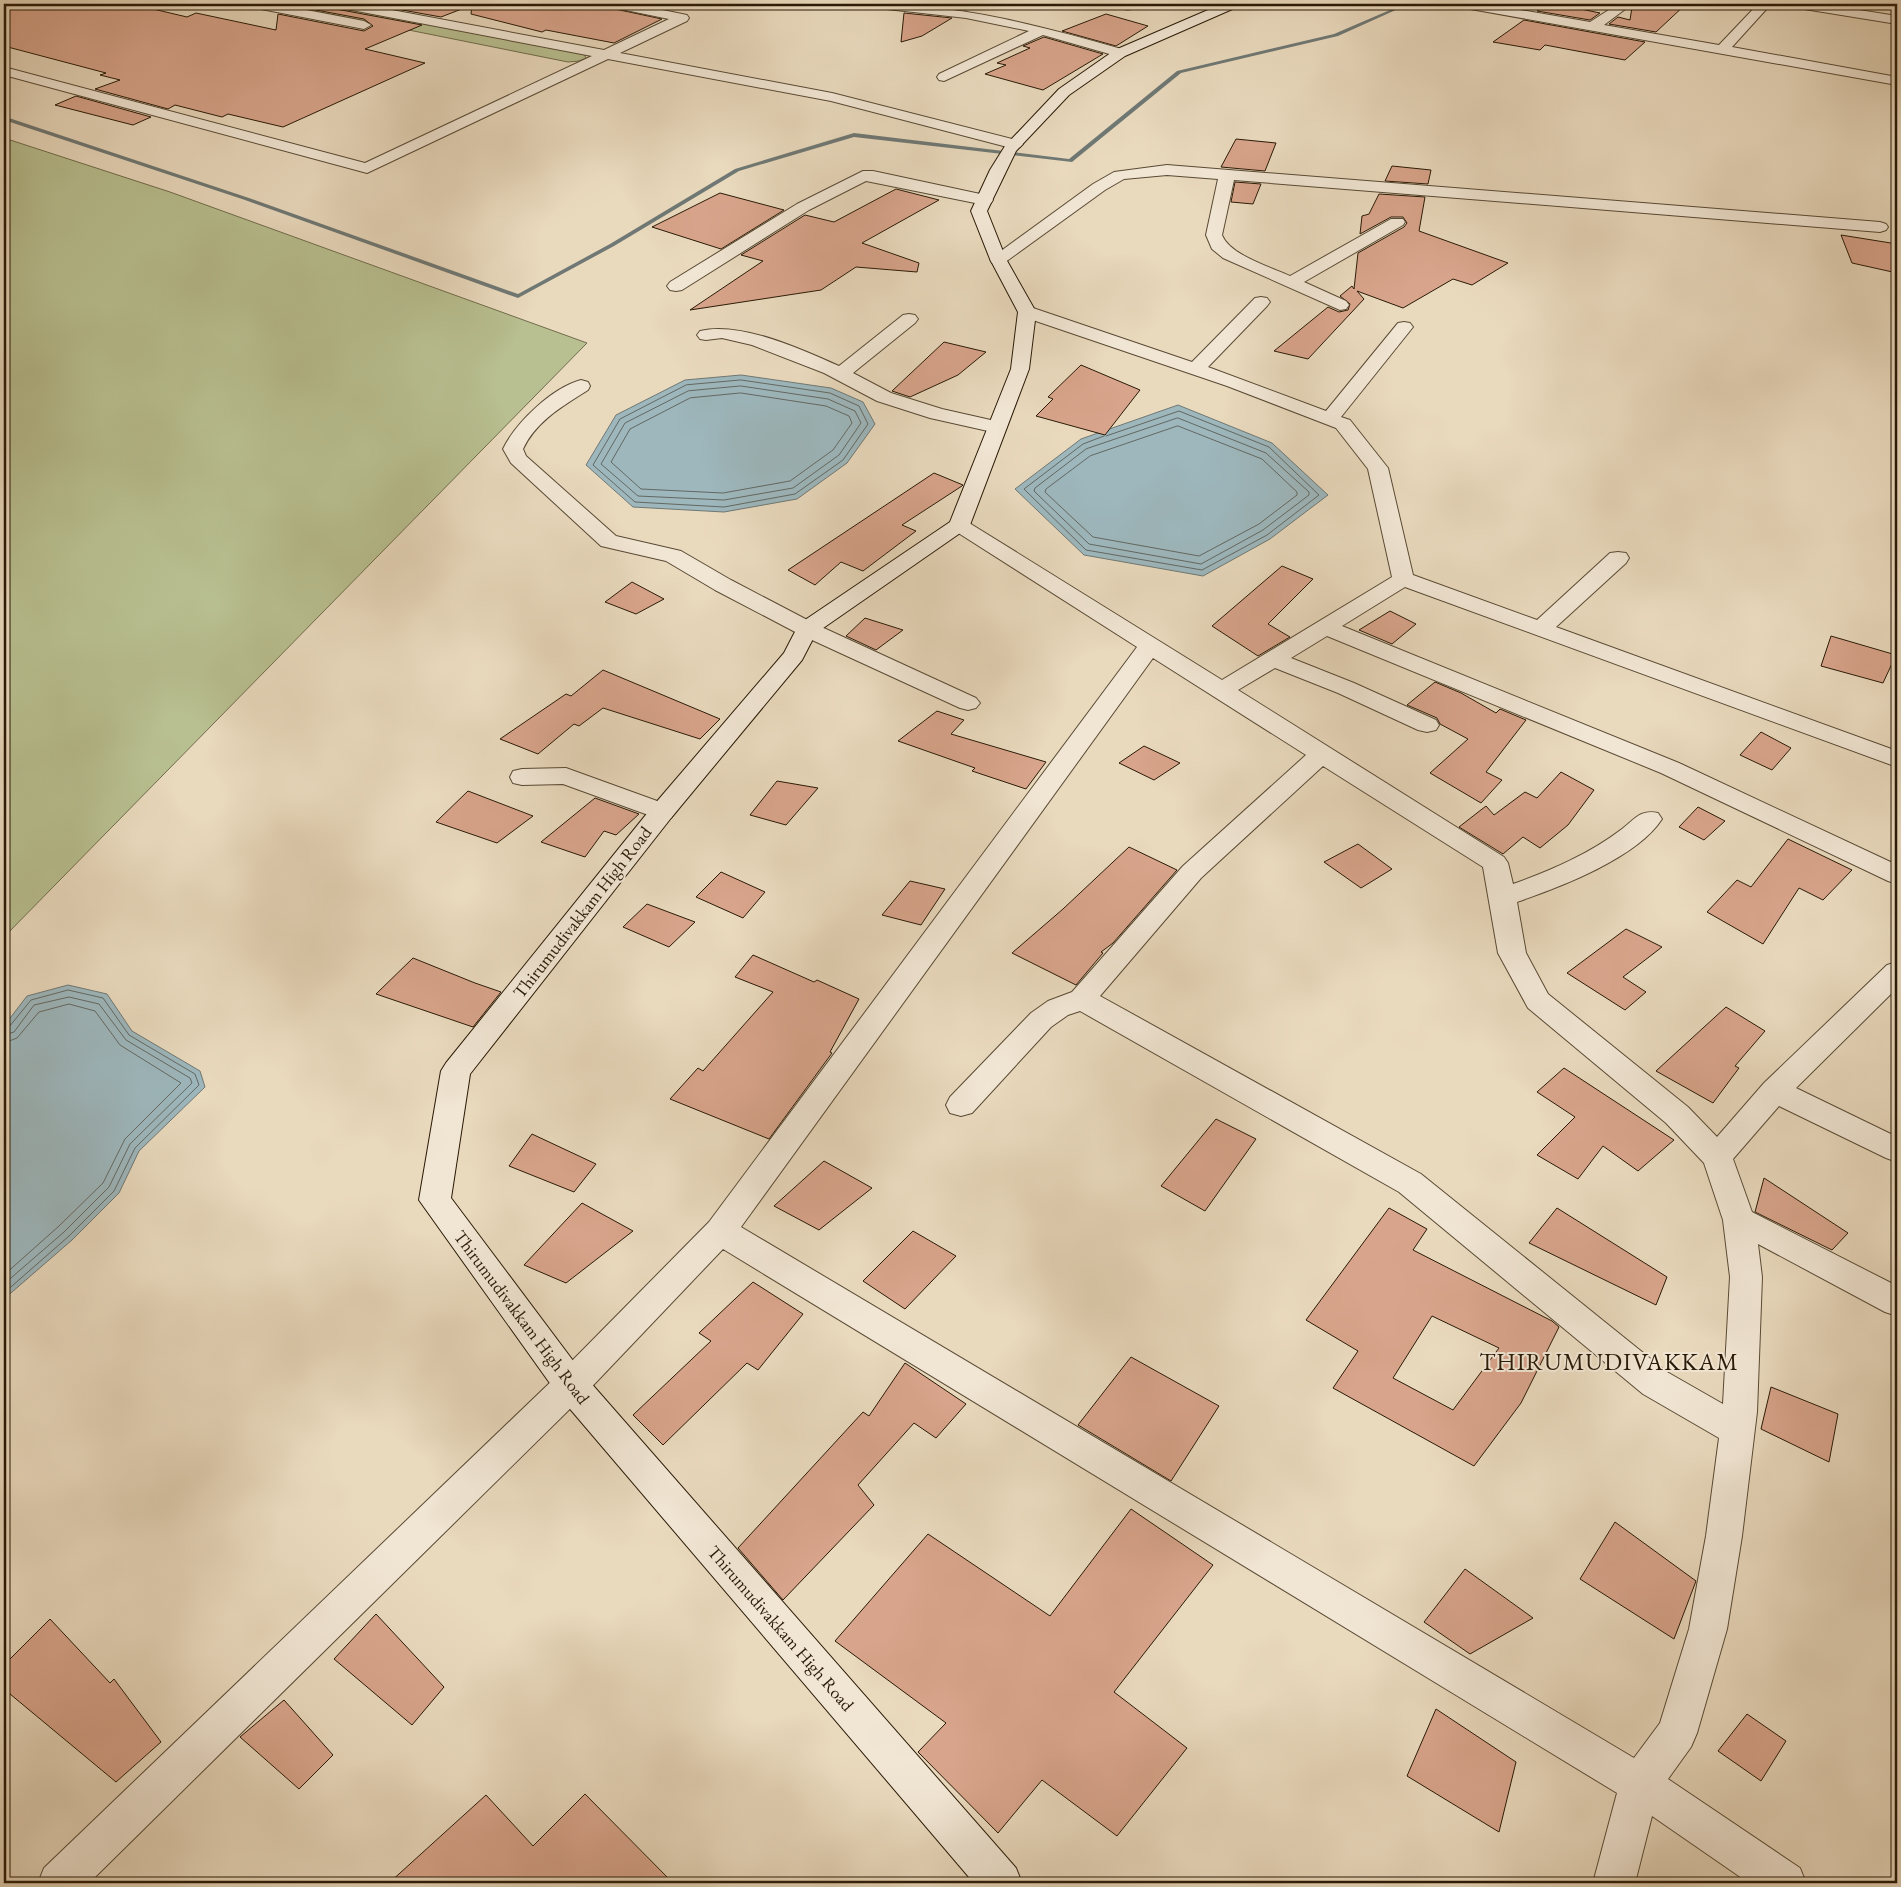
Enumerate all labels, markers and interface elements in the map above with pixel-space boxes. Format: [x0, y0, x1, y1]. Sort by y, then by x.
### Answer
street label: Thirumudivakkam High Road [508, 821, 657, 1003]
street label: Thirumudivakkam High Road [449, 1225, 596, 1409]
district label: THIRUMUDIVAKKAM [1479, 1346, 1739, 1377]
street label: Thirumudivakkam High Road [703, 1540, 860, 1716]

